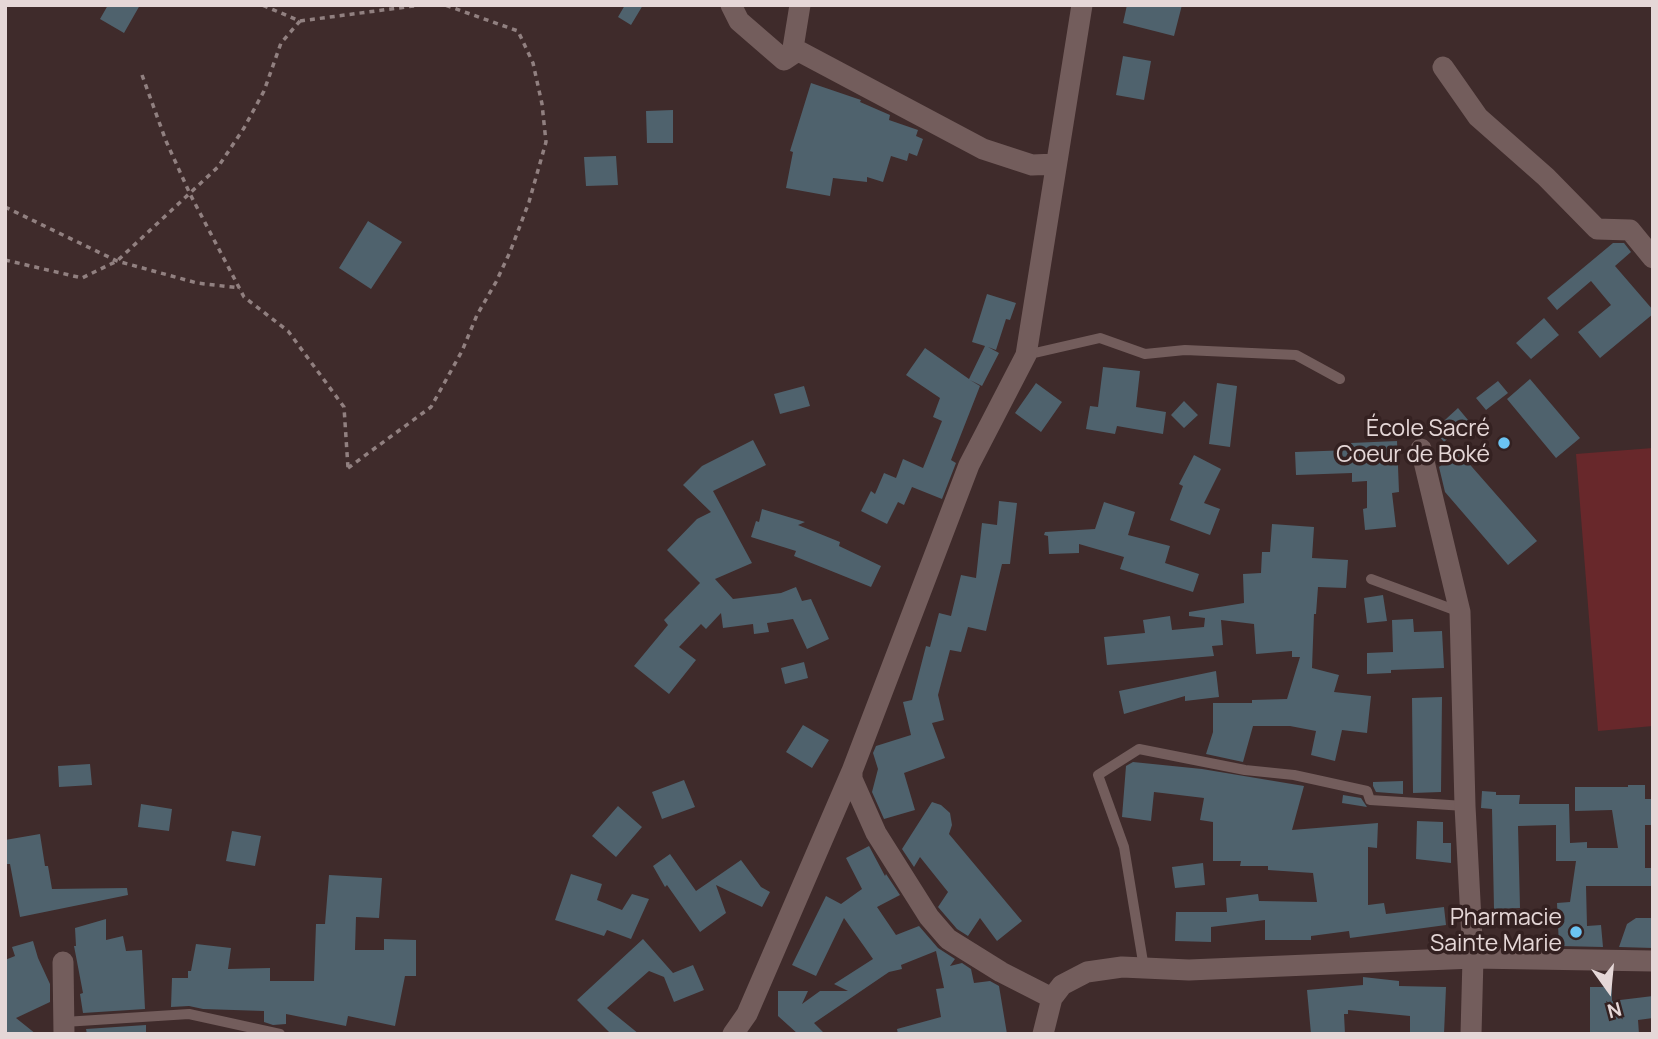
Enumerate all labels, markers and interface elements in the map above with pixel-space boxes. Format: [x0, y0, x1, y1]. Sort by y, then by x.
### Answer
place label: École Sacré Coeur de Boké [1336, 416, 1490, 470]
marker: École Sacré Coeur de Boké [1496, 435, 1512, 451]
place label: Pharmacie Sainte Marie [1430, 905, 1562, 959]
marker: Pharmacie Sainte Marie [1568, 924, 1584, 940]
north arrow [1574, 955, 1644, 1025]
text: N [1604, 996, 1624, 1025]

